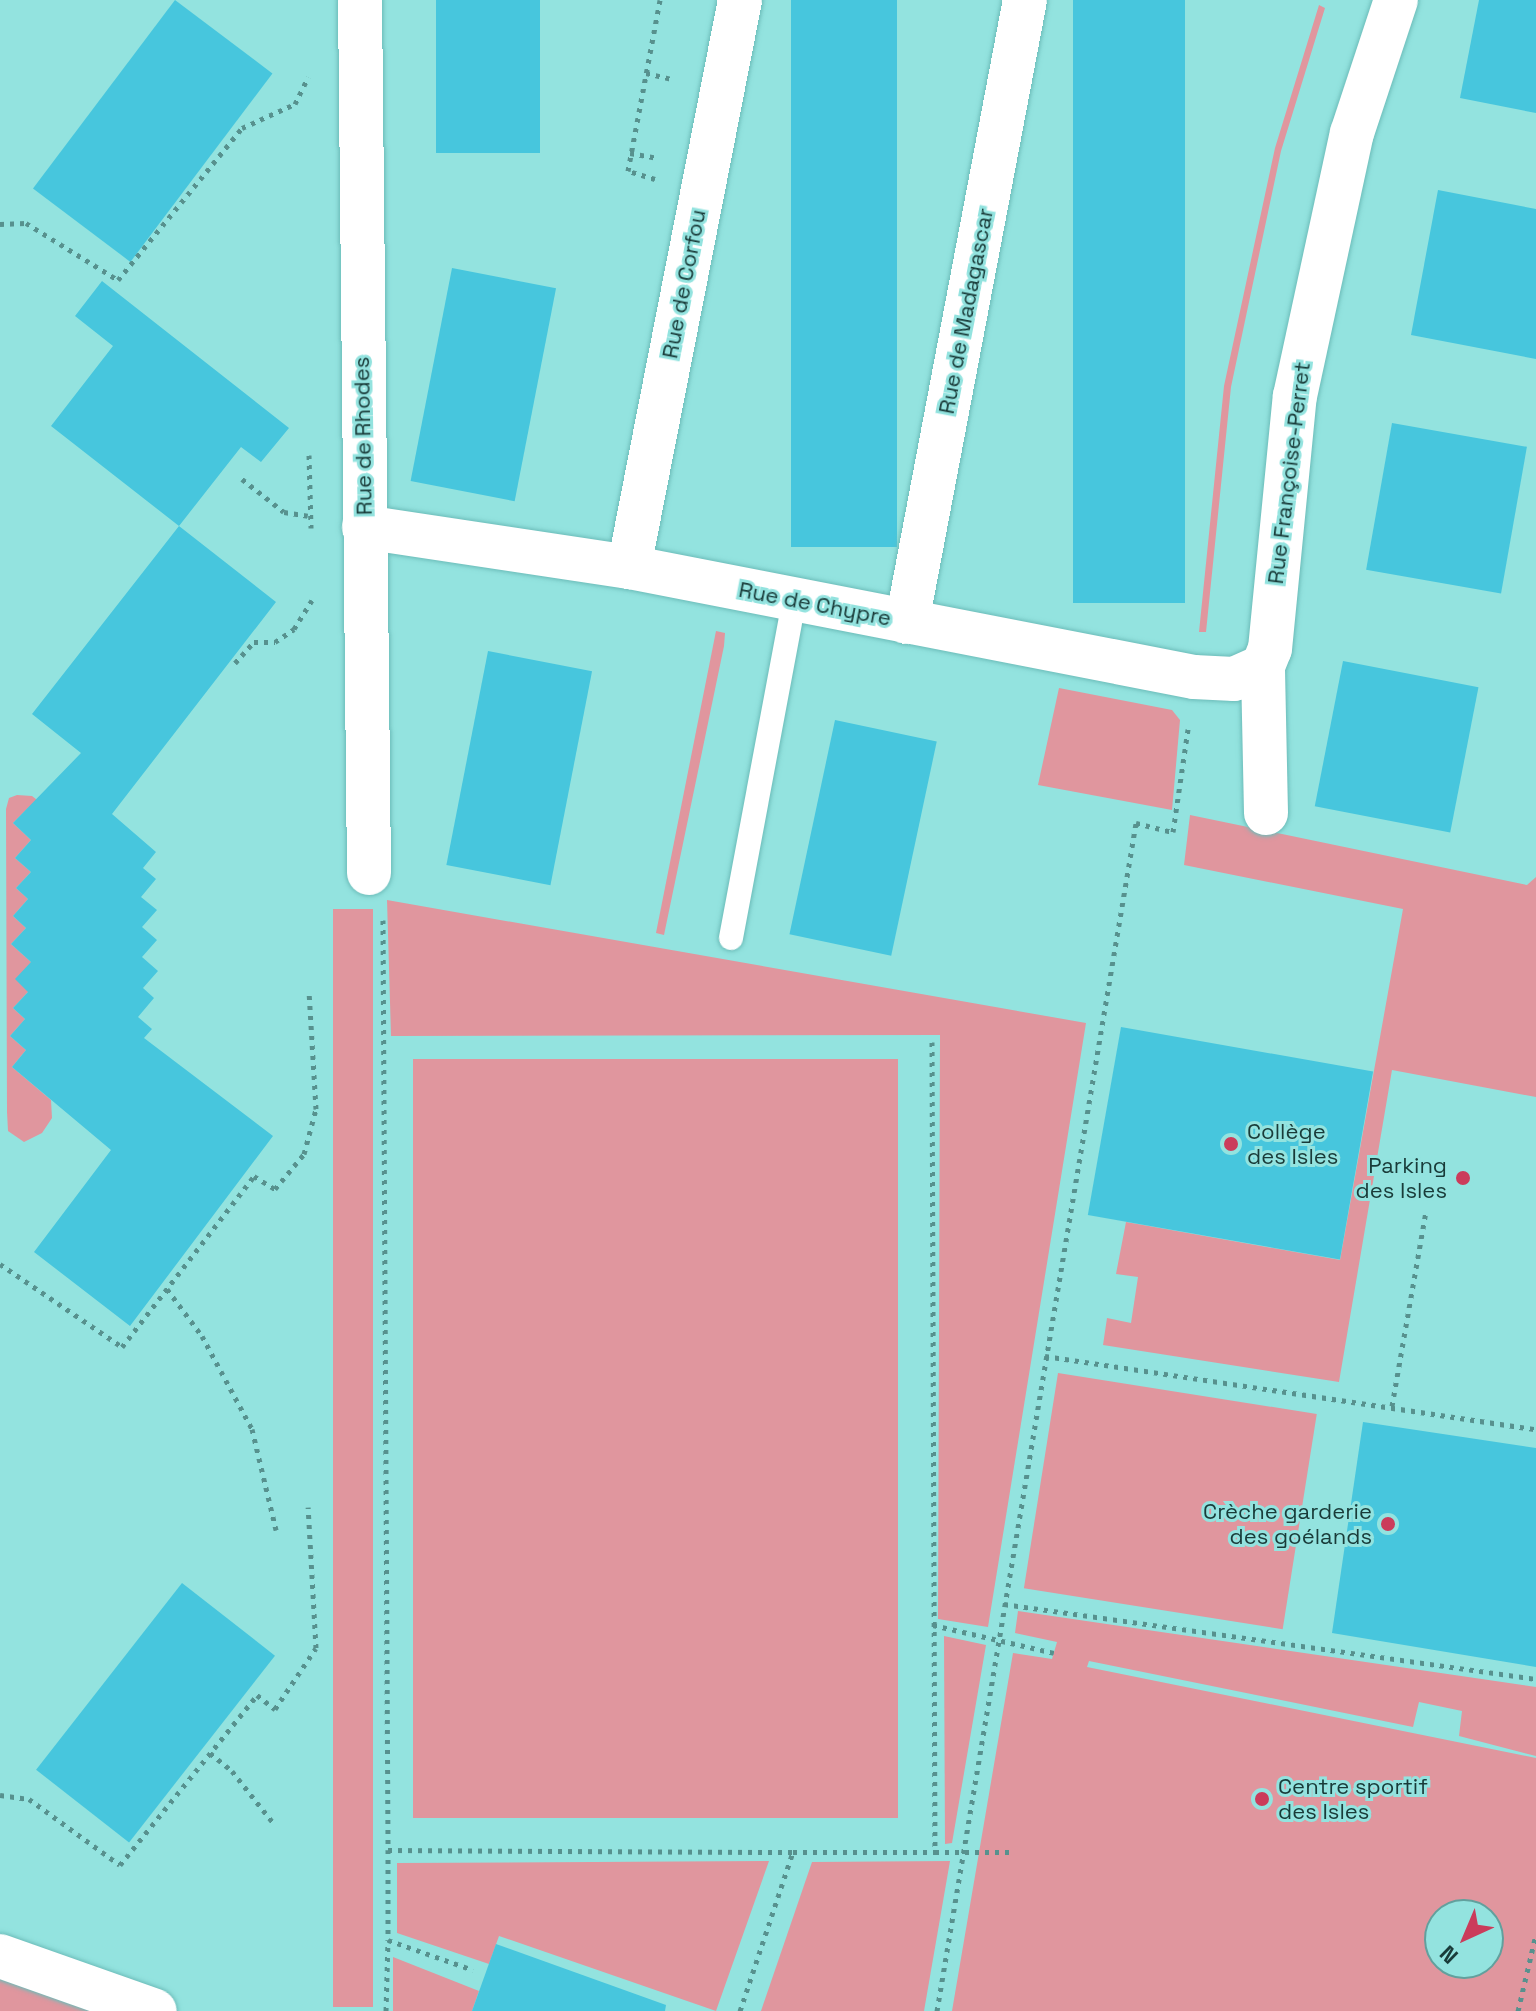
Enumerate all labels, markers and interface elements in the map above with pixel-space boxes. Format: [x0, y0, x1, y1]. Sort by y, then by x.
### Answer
street label: Rue de Madagascar [933, 206, 999, 416]
street label: Rue de Corfou [657, 207, 711, 361]
street label: Rue de Rhodes [348, 356, 378, 516]
street label: Rue Françoise-Perret [1262, 360, 1316, 586]
street label: Rue de Chypre [736, 576, 894, 632]
place label: Collège des Isles [1247, 1118, 1338, 1170]
marker: Collège des Isles [1222, 1135, 1240, 1153]
place label: Parking des Isles [1356, 1152, 1447, 1204]
marker: Parking des Isles [1454, 1169, 1472, 1187]
place label: Crèche garderie des goélands [1203, 1498, 1372, 1550]
marker: Crèche garderie des goélands [1379, 1515, 1397, 1533]
place label: Centre sportif des Isles [1278, 1773, 1428, 1824]
marker: Centre sportif des Isles [1253, 1790, 1271, 1808]
north arrow [1424, 1899, 1504, 1979]
text: N [1434, 1940, 1464, 1970]

